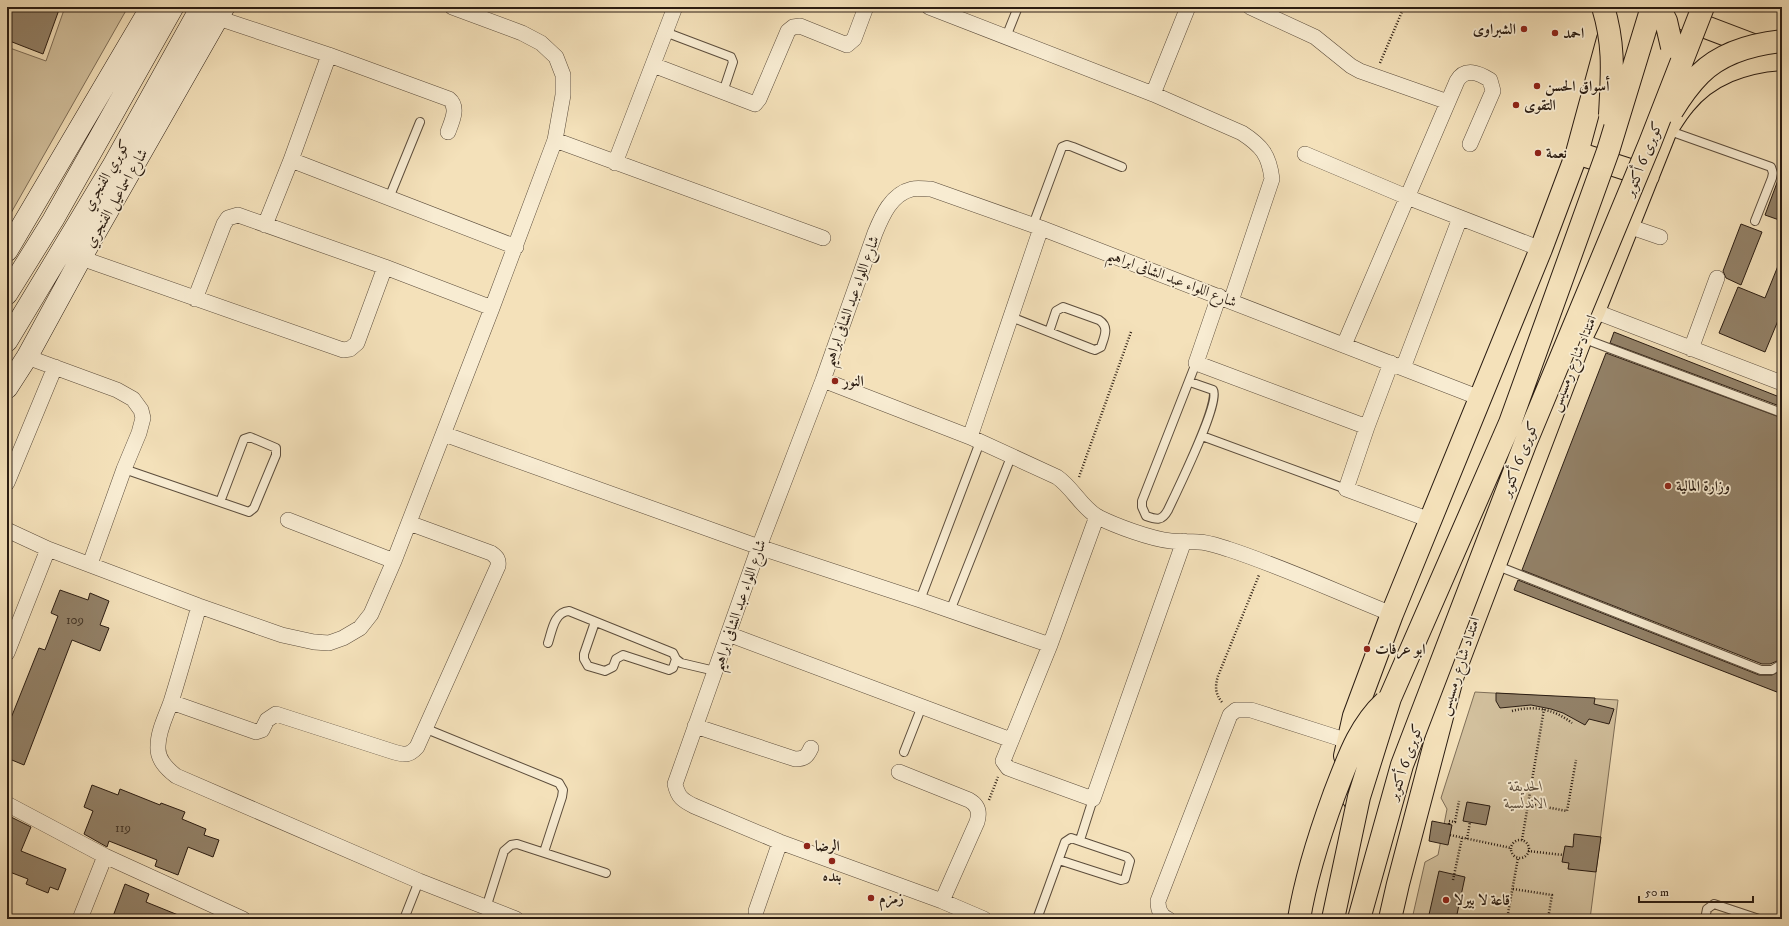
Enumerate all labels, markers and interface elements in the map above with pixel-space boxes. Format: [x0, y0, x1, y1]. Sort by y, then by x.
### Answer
place label: الشبراوى [1473, 20, 1516, 39]
marker: الشبراوى [1519, 24, 1529, 34]
place label: احمد [1563, 24, 1584, 43]
marker: احمد [1550, 28, 1560, 38]
place label: أسواق الحسن [1545, 75, 1610, 97]
marker: أسواق الحسن [1532, 81, 1542, 91]
place label: التقوى [1524, 96, 1556, 115]
marker: التقوى [1511, 100, 1521, 110]
street label: كوبرى 6 أكتوبر [1617, 118, 1667, 202]
street label: كوبري الفنجري [78, 136, 136, 215]
place label: نعمة [1546, 144, 1567, 163]
street label: شارع اسماعيل الفنجري [80, 145, 155, 253]
marker: نعمة [1533, 148, 1543, 158]
street label: شارع اللواء عبد الشافى ابراهيم [819, 233, 889, 371]
street label: شارع اللواء عبد الشافى ابراهيم [1102, 245, 1239, 317]
street label: امتداد شارع رمسيس [1545, 312, 1604, 415]
place label: النور [841, 372, 864, 391]
marker: النور [830, 376, 840, 386]
street label: كوبرى 6 أكتوبر [1494, 418, 1543, 502]
place label: وزارة المالية [1676, 477, 1730, 496]
marker: وزارة المالية [1663, 481, 1673, 491]
street label: شارع اللواء عبد الشافى ابراهيم [708, 537, 776, 675]
house number: 109 [66, 612, 84, 628]
street label: امتداد شارع رمسيس [1435, 614, 1487, 719]
place label: ابو عرفات [1375, 640, 1426, 659]
marker: ابو عرفات [1362, 644, 1372, 654]
street label: كوبرى 6 أكتوبر [1381, 721, 1427, 805]
park label: الحديقة الاندلسية [1502, 777, 1548, 813]
house number: 119 [115, 820, 131, 836]
place label: الرضا [815, 837, 840, 856]
marker: الرضا [802, 841, 812, 851]
marker: بنده [827, 856, 837, 866]
place label: بنده [823, 867, 841, 886]
scale bar [1639, 878, 1753, 904]
text: 50 m [1645, 885, 1669, 900]
place label: زمزم [879, 889, 904, 911]
place label: قاعة لا بيرلا [1454, 891, 1510, 910]
marker: زمزم [866, 893, 876, 903]
marker: قاعة لا بيرلا [1441, 895, 1451, 905]

